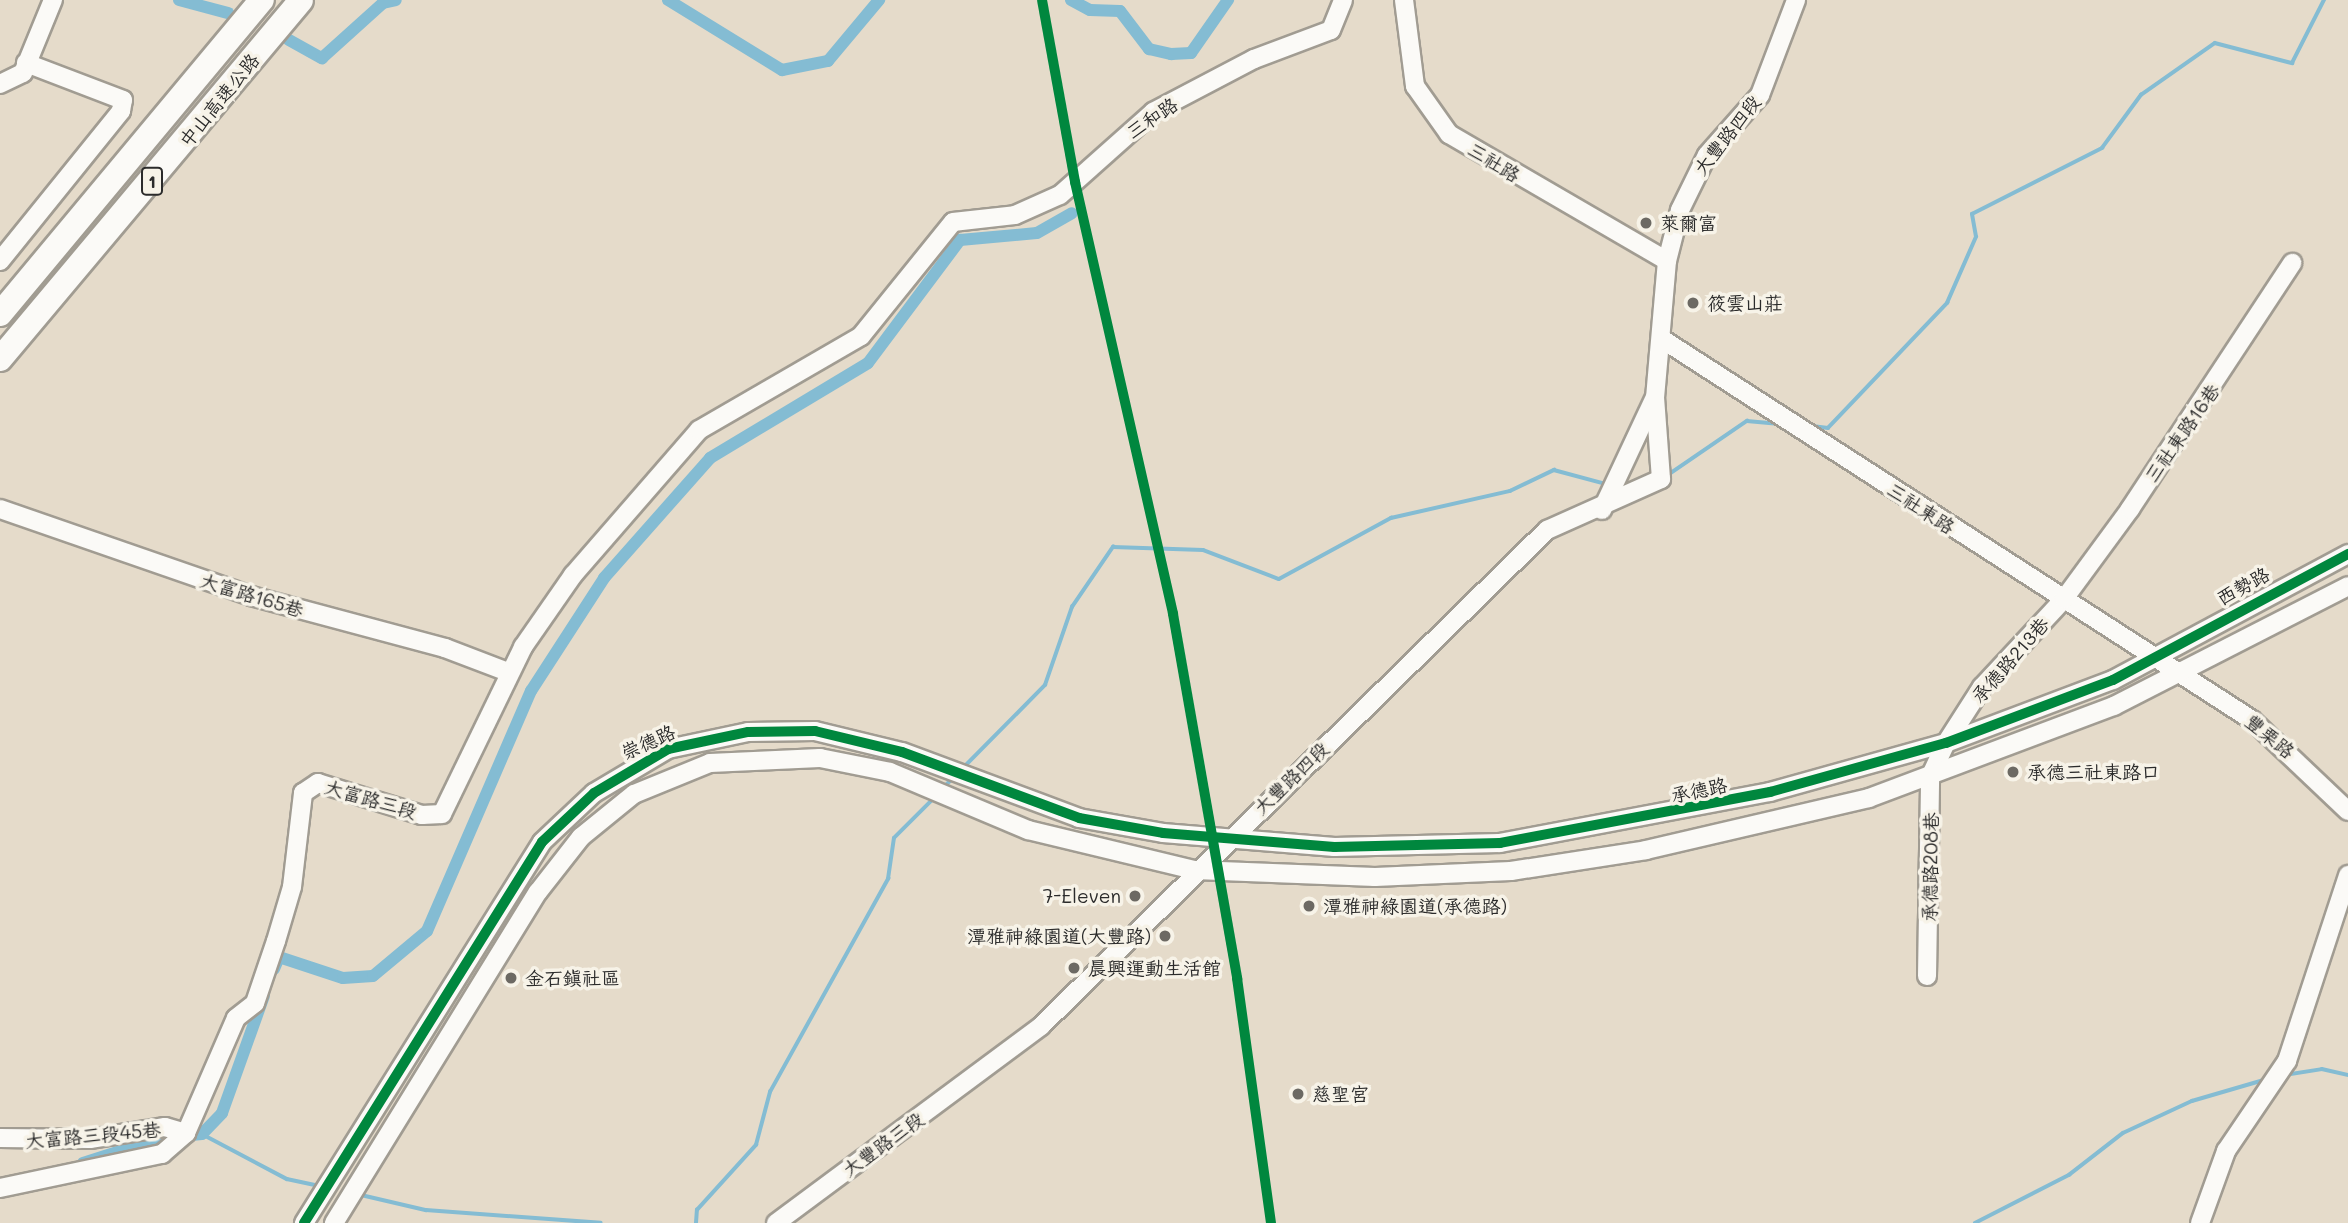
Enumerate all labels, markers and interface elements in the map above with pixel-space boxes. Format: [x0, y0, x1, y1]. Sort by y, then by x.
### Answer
street label: 中山高速公路 [174, 49, 264, 151]
street label: 大豐路四段 [1689, 91, 1765, 179]
street label: 三和路 [1122, 93, 1182, 143]
street label: 三社路 [1464, 138, 1524, 186]
road number: 1 [140, 166, 164, 196]
place label: 萊爾富 [1660, 212, 1717, 234]
marker: 萊爾富 [1638, 215, 1654, 231]
place label: 筱雲山莊 [1707, 292, 1783, 314]
marker: 筱雲山莊 [1685, 295, 1701, 311]
street label: 三社東路16巷 [2140, 379, 2224, 487]
street label: 三社東路 [1883, 478, 1959, 538]
street label: 西勢路 [2213, 562, 2273, 610]
street label: 大富路165巷 [197, 568, 307, 622]
street label: 承德路213巷 [1967, 612, 2053, 708]
street label: 豐栗路 [2241, 709, 2299, 763]
street label: 崇德路 [617, 720, 679, 764]
street label: 大豐路四段 [1249, 737, 1333, 819]
place label: 承德三社東路口 [2027, 761, 2160, 783]
marker: 承德三社東路口 [2005, 764, 2021, 780]
street label: 承德路 [1669, 773, 1729, 807]
street label: 大富路三段 [322, 775, 420, 823]
street label: 承德路208巷 [1918, 812, 1942, 922]
place label: 7-Eleven [1043, 885, 1121, 907]
marker: 7-Eleven [1127, 888, 1143, 904]
place label: 潭雅神綠園道(承德路) [1323, 895, 1507, 917]
marker: 潭雅神綠園道(承德路) [1301, 898, 1317, 914]
place label: 潭雅神綠園道(大豐路) [967, 925, 1151, 947]
marker: 潭雅神綠園道(大豐路) [1157, 928, 1173, 944]
place label: 晨興運動生活館 [1088, 957, 1221, 979]
marker: 晨興運動生活館 [1066, 960, 1082, 976]
place label: 金石鎮社區 [525, 967, 620, 989]
marker: 金石鎮社區 [503, 970, 519, 986]
place label: 慈聖宮 [1312, 1083, 1369, 1105]
marker: 慈聖宮 [1290, 1086, 1306, 1102]
street label: 大豐路三段 [838, 1107, 928, 1181]
street label: 大富路三段45巷 [24, 1118, 162, 1152]

